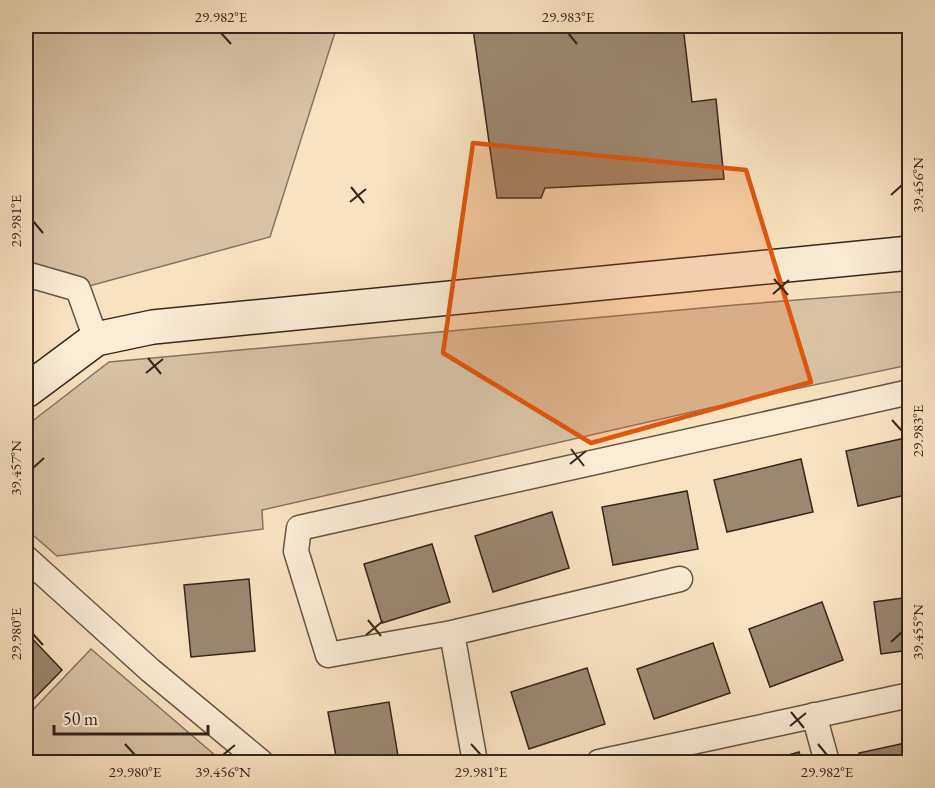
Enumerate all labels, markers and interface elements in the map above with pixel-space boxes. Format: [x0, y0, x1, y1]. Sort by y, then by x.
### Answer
text: 29.982°E [195, 7, 248, 26]
text: 29.983°E [542, 7, 595, 26]
text: 39.456°N [908, 157, 927, 213]
text: 29.981°E [6, 194, 25, 247]
text: 29.983°E [908, 404, 927, 457]
text: 39.457°N [6, 440, 25, 496]
text: 39.455°N [908, 604, 927, 660]
text: 29.980°E [6, 607, 25, 660]
scale bar [54, 698, 208, 736]
text: 50 m [63, 707, 98, 730]
text: 29.980°E [109, 762, 162, 781]
text: 39.456°N [195, 762, 251, 781]
text: 29.981°E [455, 762, 508, 781]
text: 29.982°E [801, 762, 854, 781]

